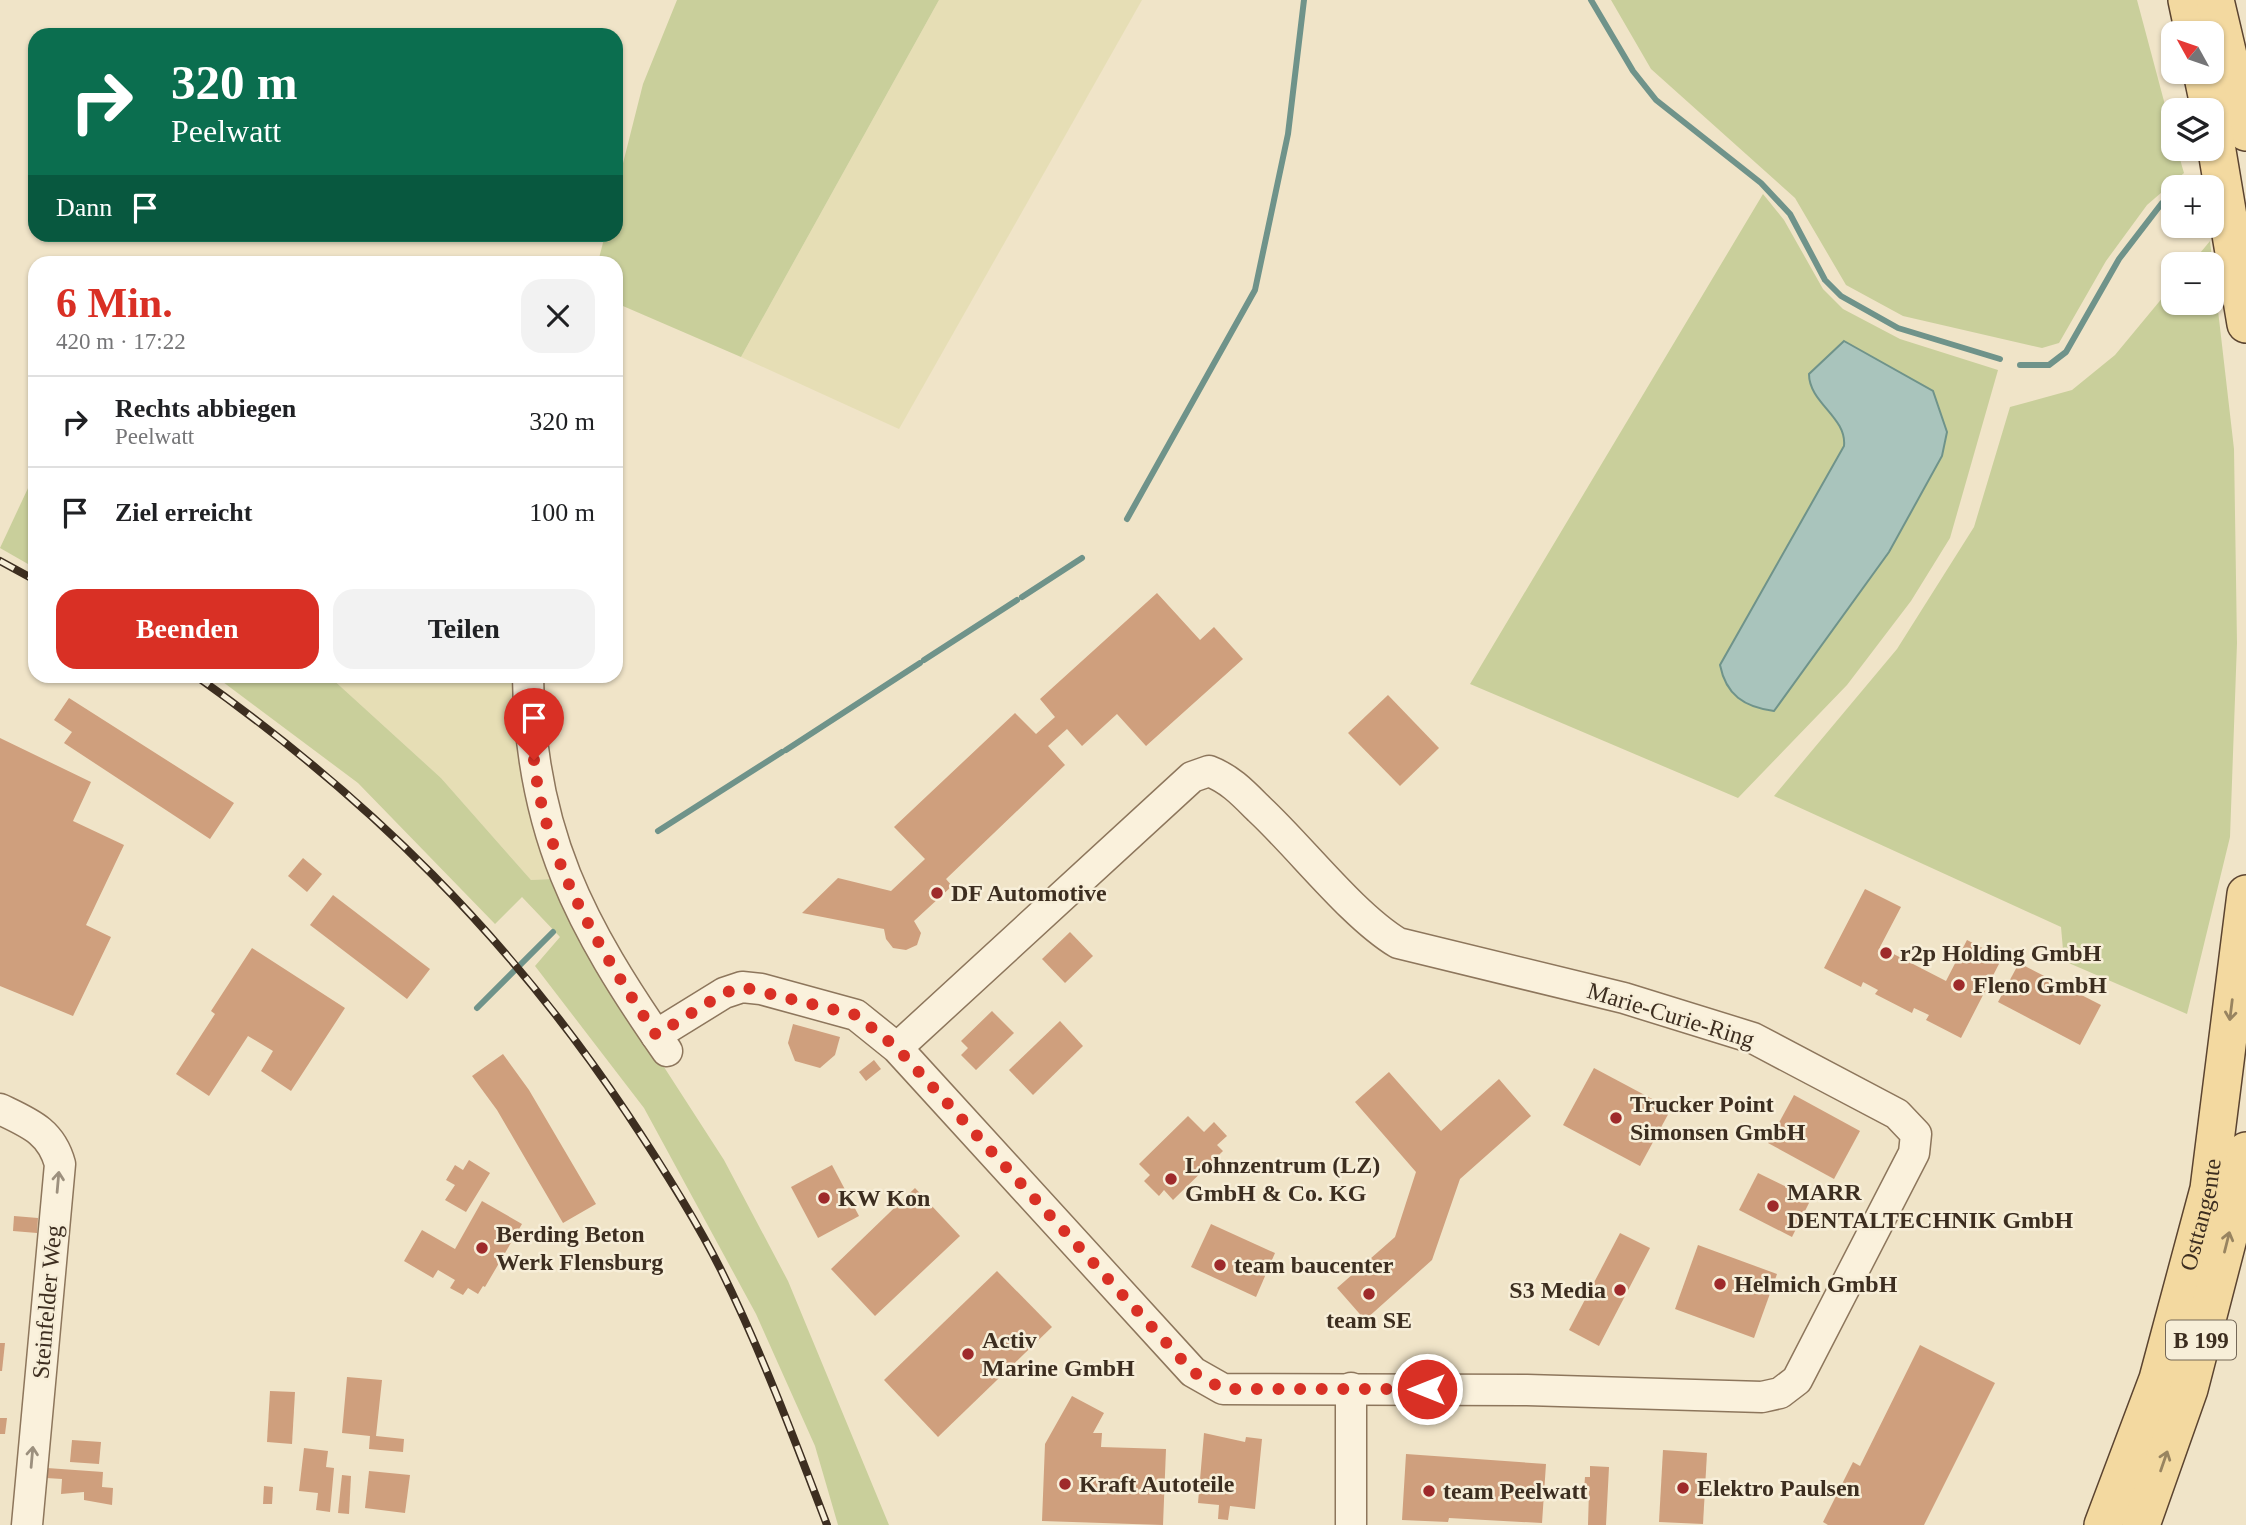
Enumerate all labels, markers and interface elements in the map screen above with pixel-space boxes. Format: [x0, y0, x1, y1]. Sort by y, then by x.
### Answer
north arrow [2161, 21, 2224, 84]
map controls [2161, 21, 2224, 315]
text: 320 m [171, 55, 298, 110]
icon: right [56, 56, 147, 147]
button: layers [2161, 98, 2224, 161]
text: Peelwatt [171, 113, 281, 149]
button: + [2161, 175, 2224, 238]
icon: arrive [126, 189, 164, 227]
text: Dann [56, 193, 112, 222]
button: − [2161, 252, 2224, 315]
button: close [521, 279, 595, 353]
text: 6 Min. [56, 280, 173, 326]
text: 420 m · 17:22 [56, 329, 186, 354]
text: Rechts abbiegen [115, 394, 296, 423]
icon: right [56, 403, 94, 441]
text: 320 m [529, 407, 595, 436]
text: Peelwatt [115, 424, 194, 449]
icon: arrive [56, 494, 94, 532]
text: Ziel erreicht [115, 498, 252, 527]
text: 100 m [529, 498, 595, 527]
button: Beenden [56, 589, 319, 669]
button: Teilen [333, 589, 595, 669]
pin [504, 688, 564, 760]
icon: arrive [515, 699, 553, 737]
place label: DF Automotive [951, 880, 1107, 906]
marker: DF Automotive [929, 885, 945, 901]
place label: r2p Holding GmbH [1900, 940, 2102, 966]
marker: r2p Holding GmbH [1878, 945, 1894, 961]
place label: Fleno GmbH [1973, 972, 2107, 998]
street label: Marie-Curie-Ring [1584, 977, 1758, 1053]
marker: Fleno GmbH [1951, 977, 1967, 993]
one-way arrow [2225, 999, 2238, 1021]
place label: Trucker Point Simonsen GmbH [1630, 1091, 1806, 1145]
marker: Trucker Point Simonsen GmbH [1608, 1110, 1624, 1126]
place label: Lohnzentrum (LZ) GmbH & Co. KG [1185, 1152, 1380, 1206]
street label: Osttangente [2175, 1157, 2226, 1274]
one-way arrow [52, 1171, 65, 1194]
marker: Lohnzentrum (LZ) GmbH & Co. KG [1163, 1171, 1179, 1187]
place label: MARR DENTALTECHNIK GmbH [1787, 1179, 2073, 1233]
place label: KW Kon [838, 1185, 930, 1211]
marker: KW Kon [816, 1190, 832, 1206]
marker: MARR DENTALTECHNIK GmbH [1765, 1198, 1781, 1214]
place label: Berding Beton Werk Flensburg [496, 1221, 663, 1275]
street label: Steinfelder Weg [27, 1224, 67, 1380]
one-way arrow [2221, 1231, 2234, 1254]
marker: Berding Beton Werk Flensburg [474, 1240, 490, 1256]
place label: team baucenter [1234, 1252, 1394, 1278]
marker: team baucenter [1212, 1257, 1228, 1273]
place label: Helmich GmbH [1734, 1271, 1898, 1297]
marker: Helmich GmbH [1712, 1276, 1728, 1292]
place label: S3 Media [1509, 1277, 1606, 1303]
marker: S3 Media [1612, 1282, 1628, 1298]
marker: team SE [1361, 1286, 1377, 1302]
place label: team SE [1326, 1307, 1412, 1333]
road number: B 199 [2166, 1320, 2236, 1359]
place label: Activ Marine GmbH [982, 1327, 1135, 1381]
marker: Activ Marine GmbH [960, 1346, 976, 1362]
position arrow [1390, 1352, 1464, 1426]
one-way arrow [26, 1446, 39, 1469]
one-way arrow [2159, 1450, 2171, 1472]
place label: Kraft Autoteile [1079, 1471, 1235, 1497]
place label: Elektro Paulsen [1697, 1475, 1860, 1501]
marker: Kraft Autoteile [1057, 1476, 1073, 1492]
place label: team Peelwatt [1443, 1478, 1588, 1504]
marker: Elektro Paulsen [1675, 1480, 1691, 1496]
marker: team Peelwatt [1421, 1483, 1437, 1499]

